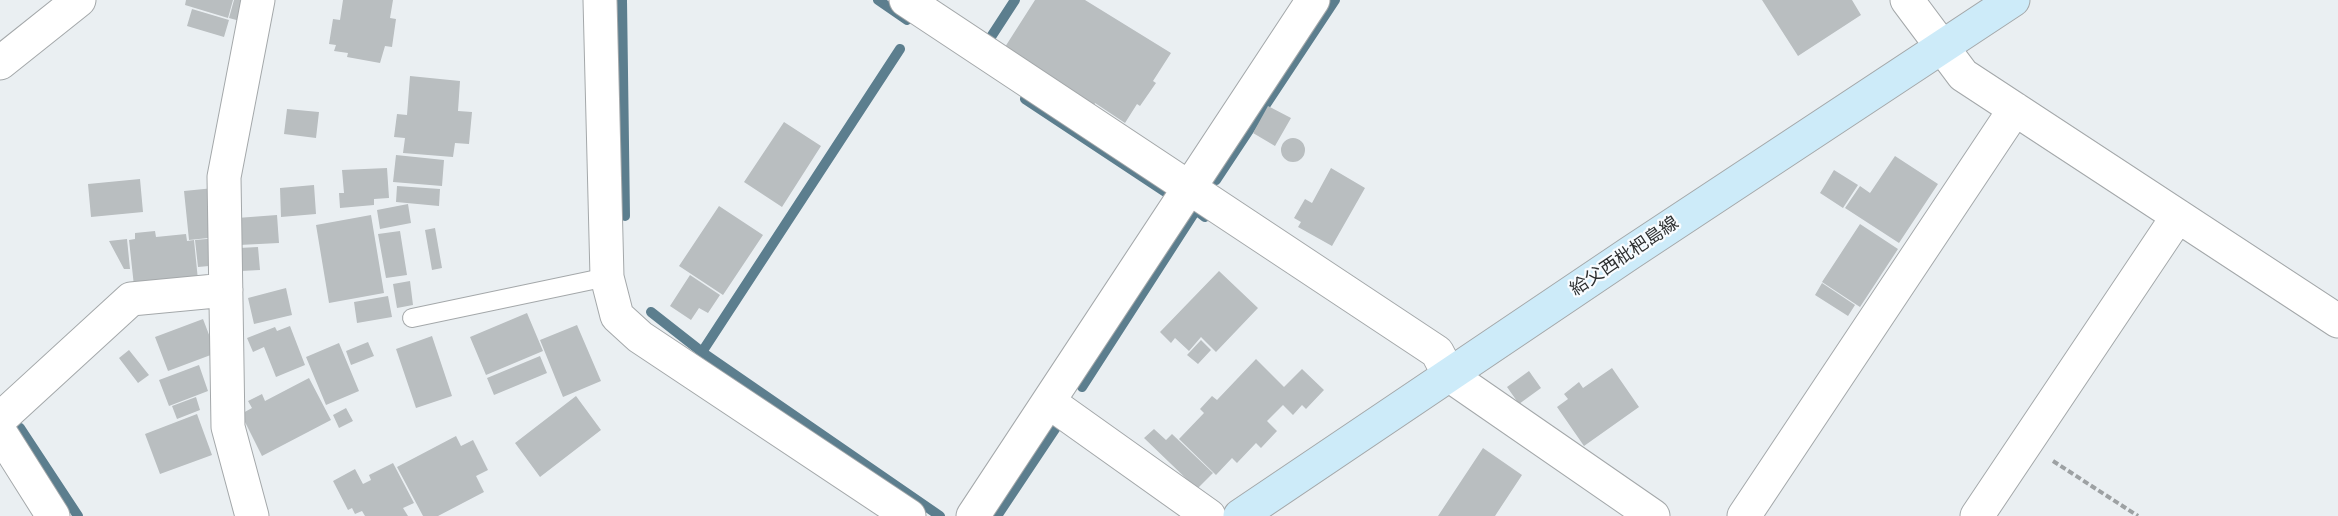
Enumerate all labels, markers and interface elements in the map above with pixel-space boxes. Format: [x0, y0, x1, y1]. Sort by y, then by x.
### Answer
street label: 給父西枇杷島線 [1567, 213, 1683, 301]

